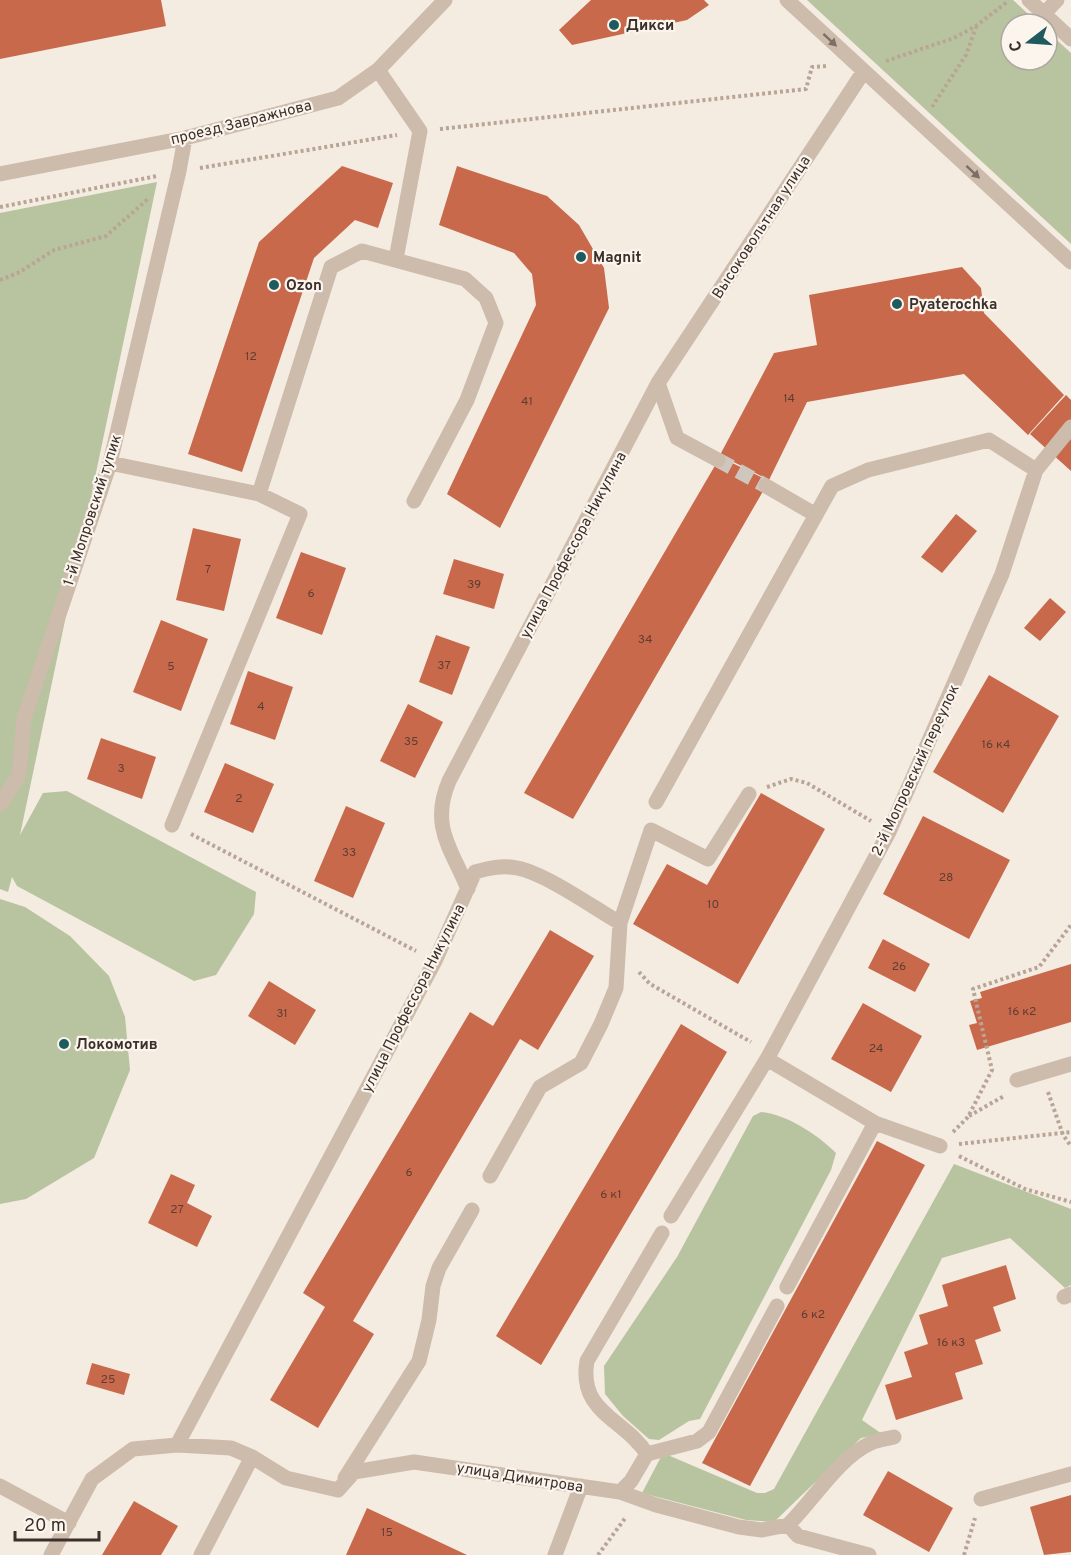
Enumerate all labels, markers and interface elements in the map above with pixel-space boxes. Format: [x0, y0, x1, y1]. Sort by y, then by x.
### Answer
north arrow [999, 12, 1059, 72]
place label: Дикси [626, 17, 674, 36]
marker: Дикси [607, 18, 621, 32]
one-way arrow [822, 33, 837, 47]
text: С [1006, 38, 1028, 54]
street label: проезд Завражнова [169, 97, 314, 150]
street label: Высоковольтная улица [709, 153, 816, 303]
one-way arrow [965, 165, 980, 178]
place label: Magnit [593, 249, 641, 268]
marker: Magnit [574, 250, 588, 264]
place label: Ozon [286, 277, 322, 296]
marker: Ozon [267, 278, 281, 292]
place label: Pyaterochka [909, 296, 997, 315]
marker: Pyaterochka [890, 297, 904, 311]
house number: 12 [245, 349, 257, 365]
house number: 14 [783, 391, 795, 407]
house number: 41 [521, 394, 533, 410]
street label: 1-й Мопровский тупик [60, 432, 127, 589]
street label: улица Профессора Никулина [517, 449, 632, 642]
house number: 7 [205, 562, 211, 578]
house number: 39 [467, 577, 481, 593]
house number: 6 [307, 586, 315, 602]
house number: 34 [638, 632, 652, 648]
house number: 37 [437, 658, 451, 674]
house number: 5 [167, 659, 175, 675]
street label: 2-й Мопровский переулок [868, 682, 965, 860]
house number: 4 [257, 699, 265, 715]
house number: 35 [404, 734, 418, 750]
house number: 16 к4 [982, 737, 1010, 753]
house number: 3 [117, 761, 125, 777]
house number: 2 [235, 791, 243, 807]
house number: 33 [342, 845, 356, 861]
house number: 28 [939, 870, 953, 886]
house number: 10 [707, 897, 719, 913]
street label: улица Профессора Никулина [358, 901, 470, 1096]
house number: 26 [892, 959, 906, 975]
house number: 16 к2 [1008, 1004, 1036, 1020]
house number: 31 [276, 1006, 288, 1022]
place label: Локомотив [76, 1036, 158, 1055]
marker: Локомотив [57, 1037, 71, 1051]
house number: 24 [869, 1041, 883, 1057]
house number: 6 [405, 1165, 413, 1181]
house number: 6 к1 [600, 1187, 622, 1203]
house number: 27 [170, 1202, 184, 1218]
house number: 6 к2 [801, 1307, 825, 1323]
house number: 16 к3 [937, 1335, 965, 1351]
house number: 25 [101, 1372, 115, 1388]
street label: улица Димитрова [455, 1459, 584, 1498]
scale bar [15, 1504, 99, 1542]
text: 20 m [24, 1515, 66, 1538]
house number: 15 [381, 1525, 393, 1541]

